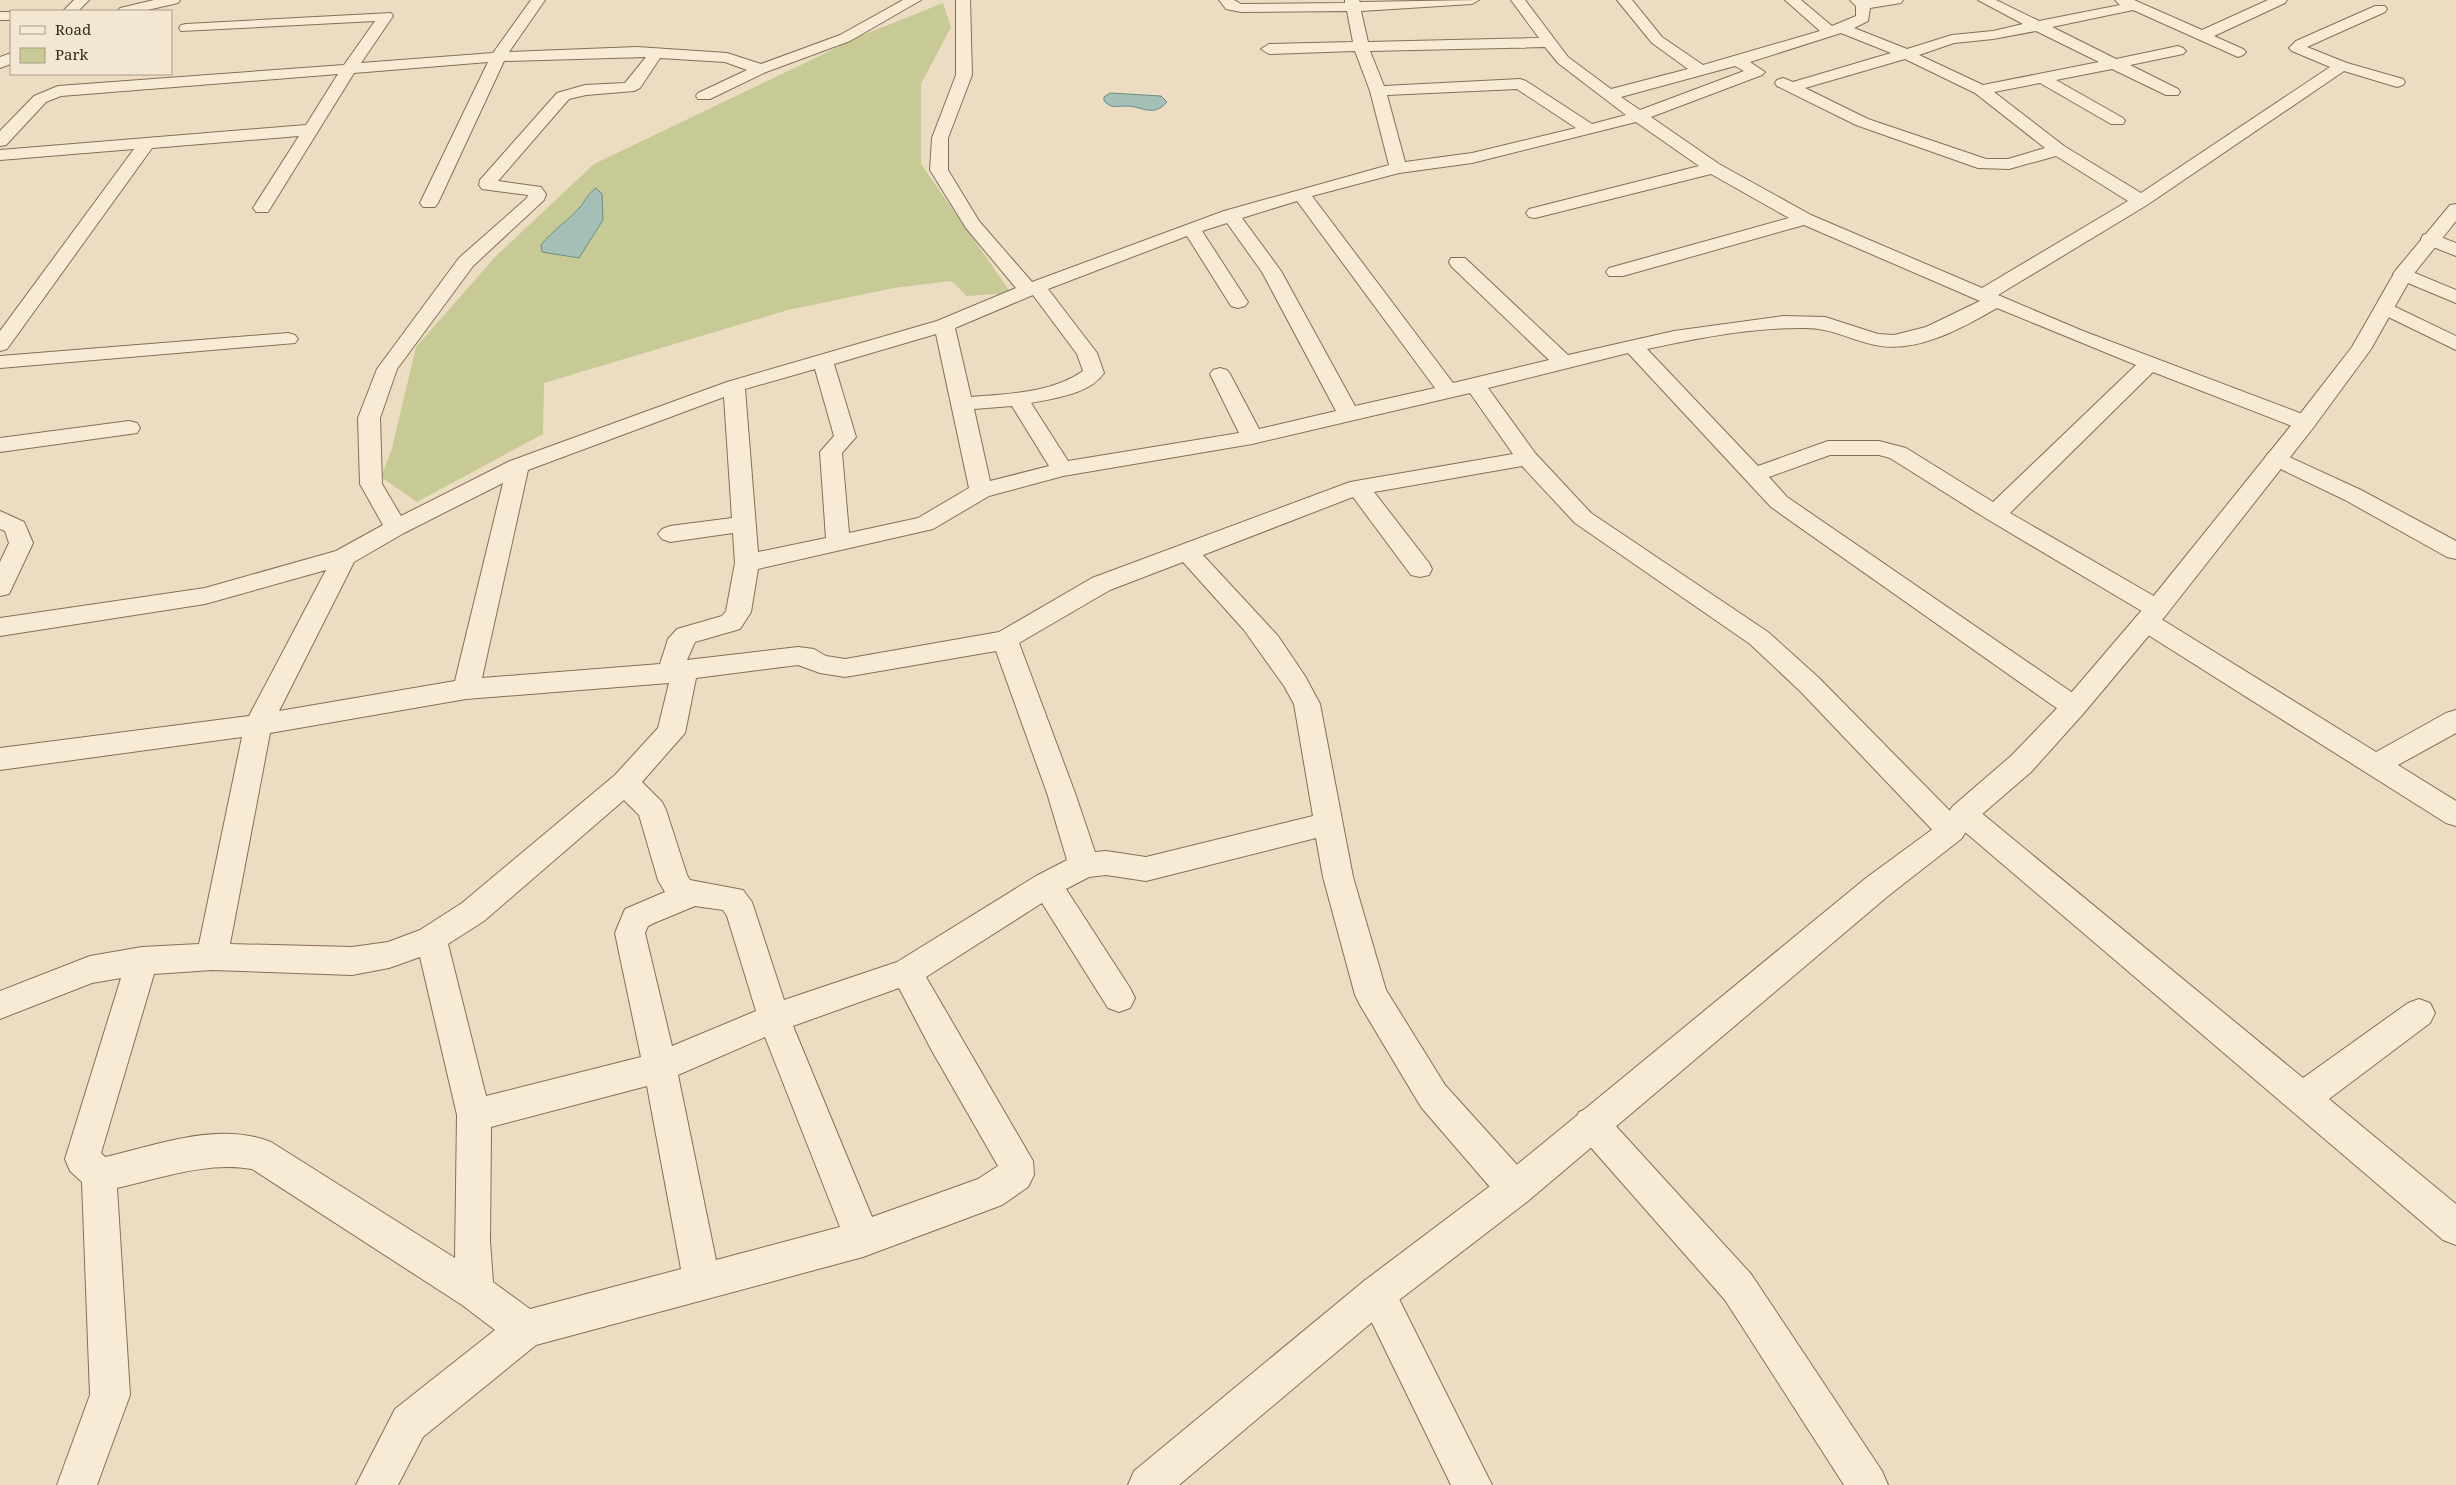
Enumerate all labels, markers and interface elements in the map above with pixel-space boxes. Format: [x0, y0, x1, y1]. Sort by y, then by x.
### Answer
legend [10, 10, 172, 75]
text: Road [55, 19, 91, 39]
text: Park [55, 44, 89, 64]

